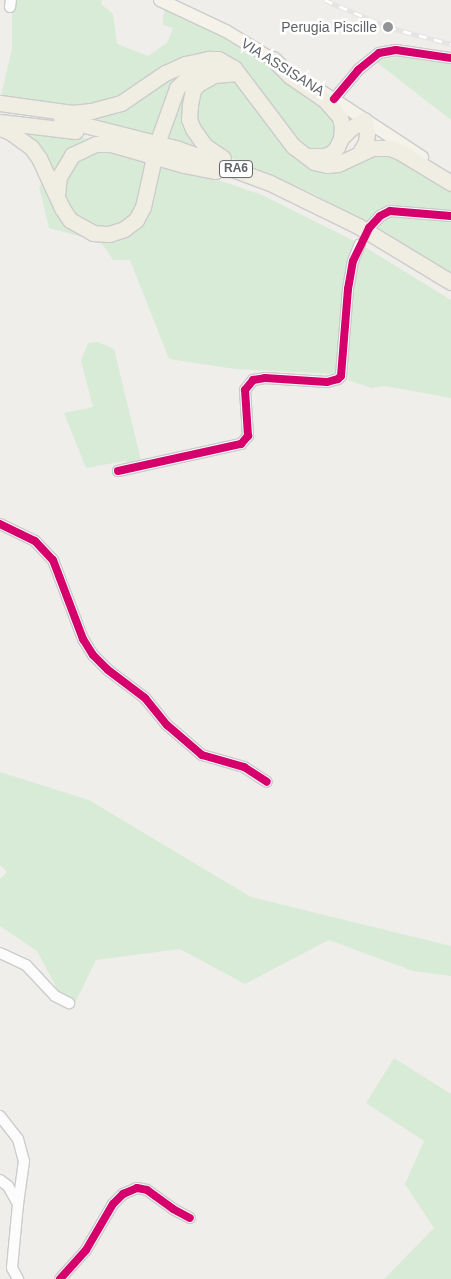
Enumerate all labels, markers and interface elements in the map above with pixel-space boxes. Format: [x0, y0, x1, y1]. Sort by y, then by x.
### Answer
place label: Perugia Piscille [281, 19, 377, 35]
marker: Perugia Piscille [381, 20, 395, 34]
street label: VIA ASSISANA [238, 34, 328, 100]
road number: RA6 [218, 160, 254, 178]

